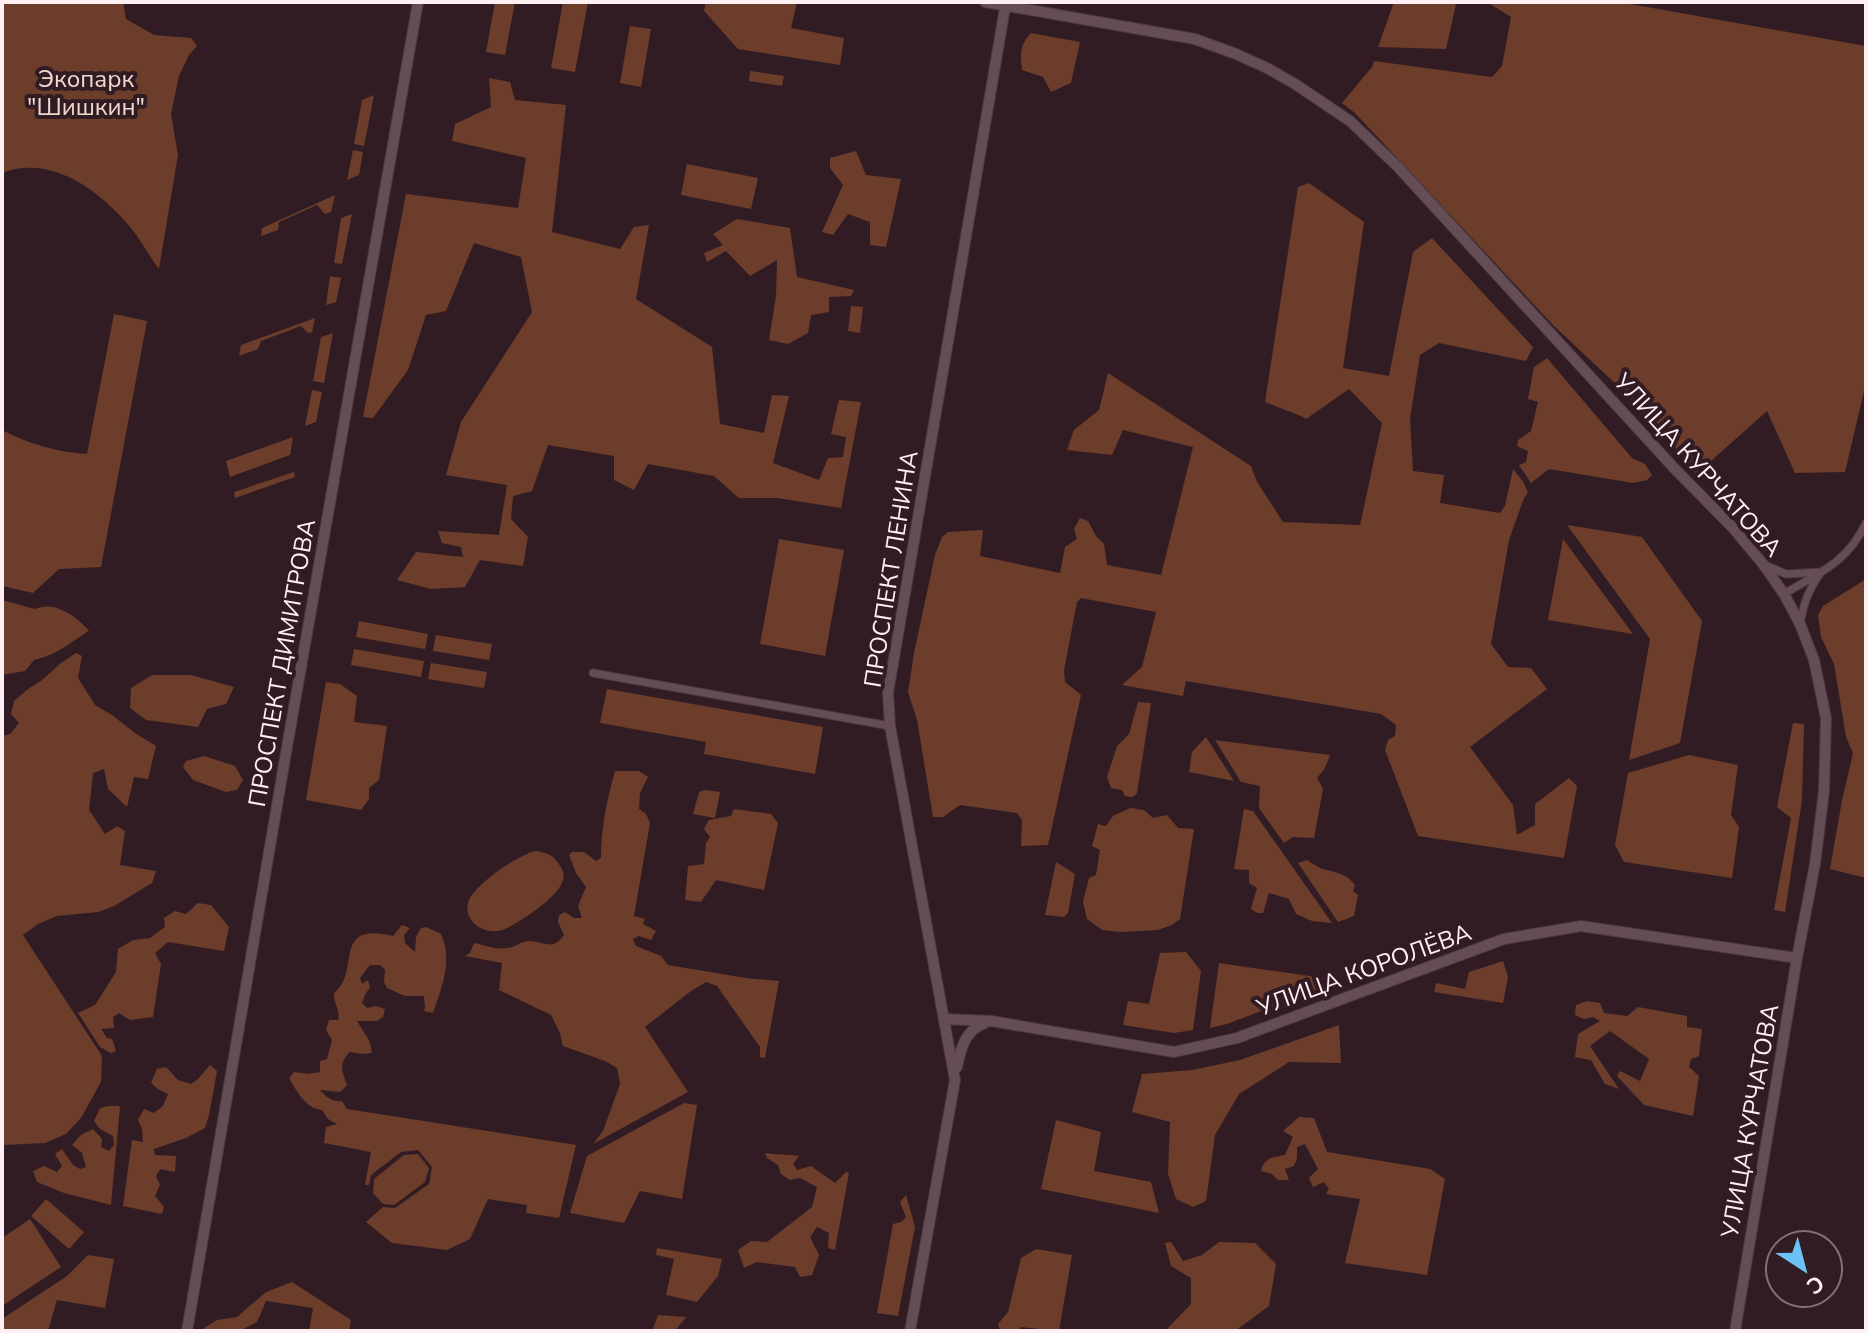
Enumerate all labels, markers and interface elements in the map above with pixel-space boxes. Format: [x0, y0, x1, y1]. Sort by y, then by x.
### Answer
park label: Экопарк "Шишкин" [27, 63, 145, 123]
street label: УЛИЦА КУРЧАТОВА [1606, 366, 1789, 564]
street label: ПРОСПЕКТ ЛЕНИНА [856, 448, 926, 690]
street label: ПРОСПЕКТ ДИМИТРОВА [241, 516, 323, 809]
street label: УЛИЦА КОРОЛЁВА [1251, 916, 1476, 1024]
street label: УЛИЦА КУРЧАТОВА [1714, 1001, 1786, 1241]
north arrow [1764, 1229, 1844, 1309]
text: С [1800, 1268, 1830, 1301]

